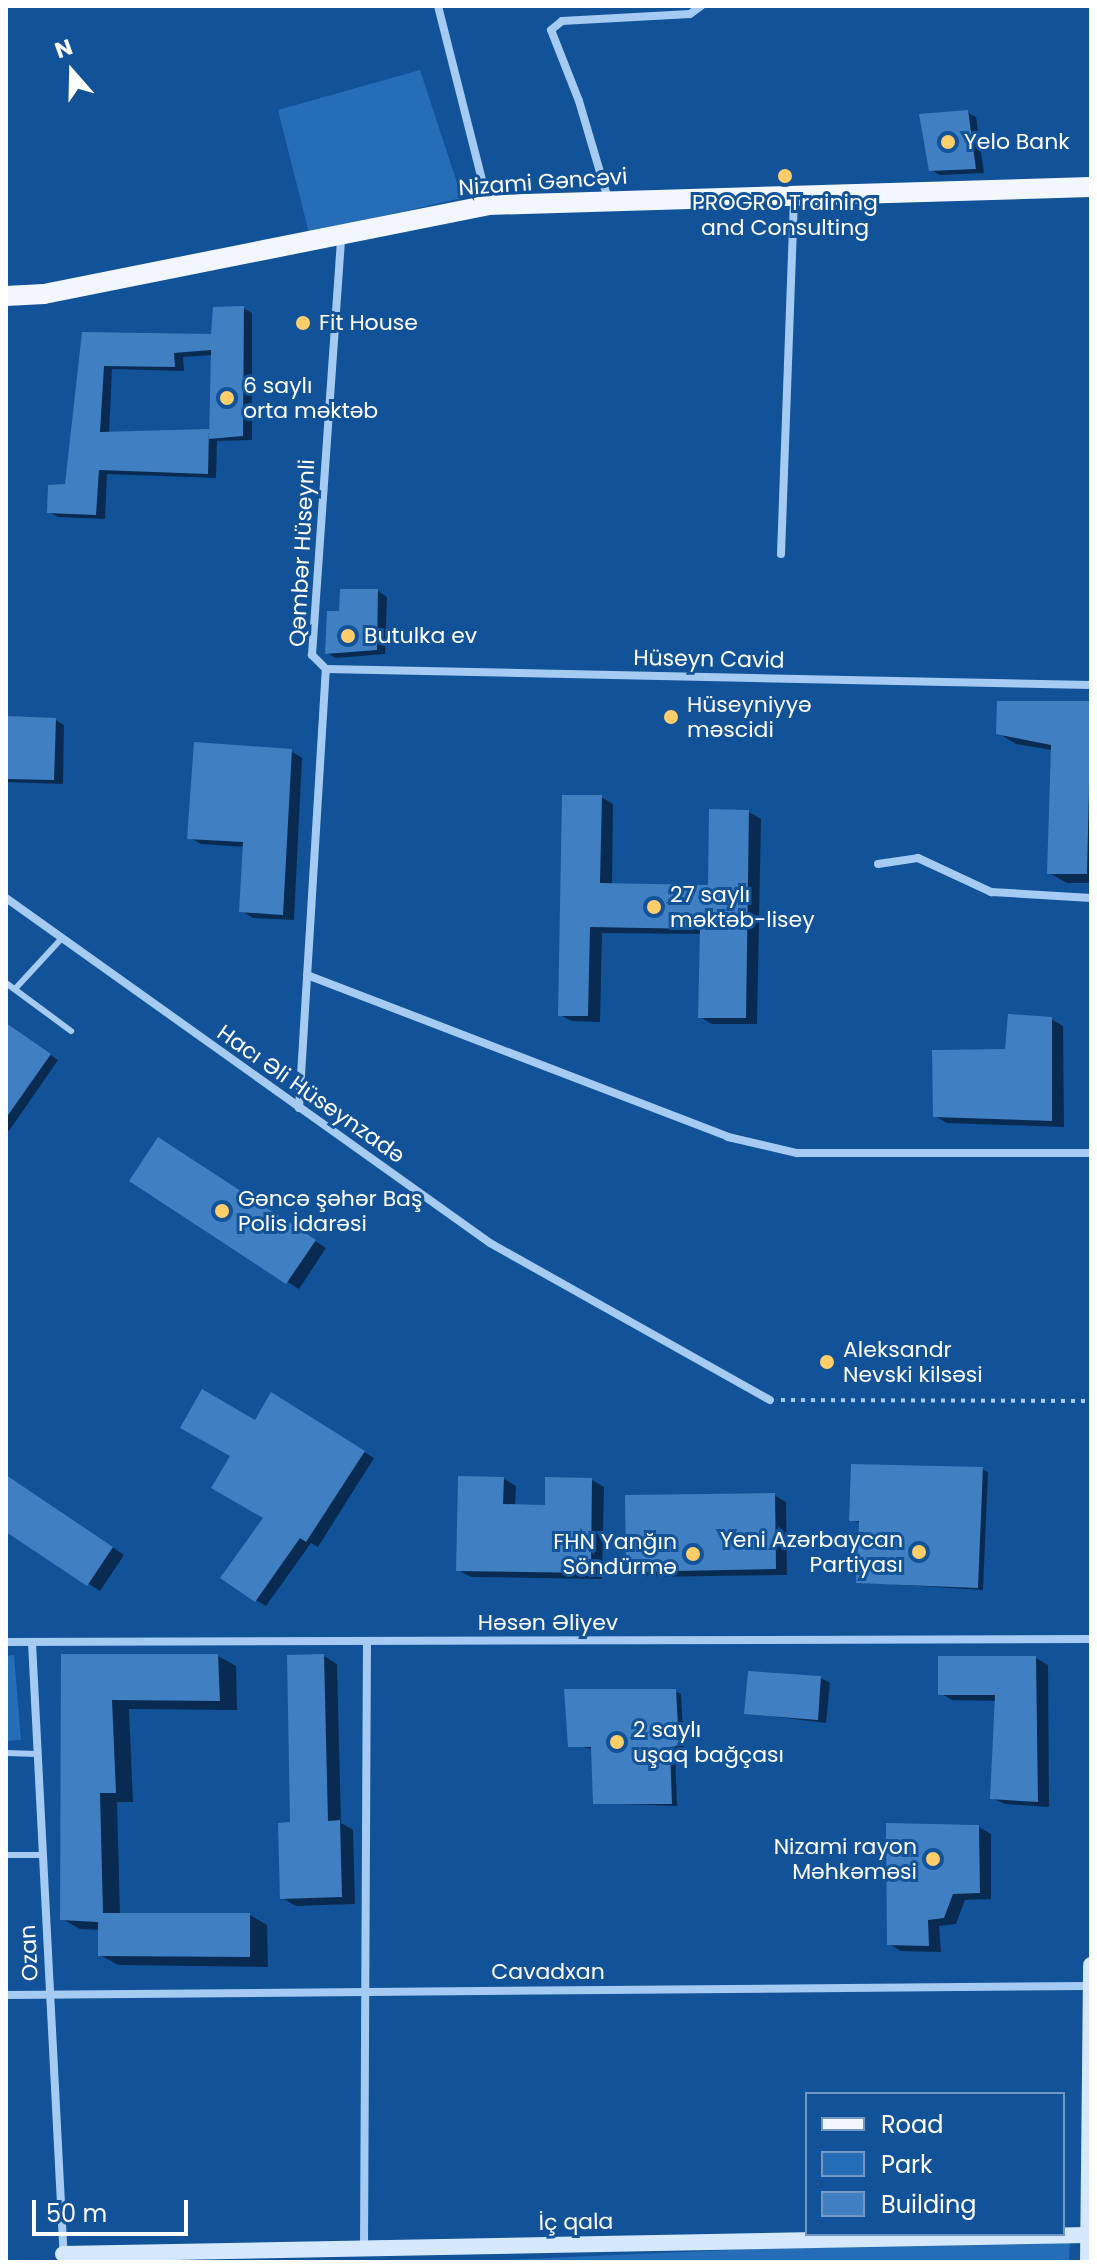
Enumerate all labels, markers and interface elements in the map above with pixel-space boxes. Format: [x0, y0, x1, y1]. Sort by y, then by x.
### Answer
north arrow [32, 32, 112, 112]
text: N [51, 32, 77, 66]
place label: Yelo Bank [964, 129, 1070, 155]
marker: Yelo Bank [939, 133, 957, 151]
street label: Nizami Gəncəvi [458, 163, 628, 201]
marker: PROGRO Training and Consulting [776, 167, 794, 185]
place label: PROGRO Training and Consulting [692, 189, 878, 240]
place label: Fit House [319, 310, 418, 336]
marker: Fit House [294, 314, 312, 332]
place label: 6 saylı orta məktəb [243, 372, 378, 424]
marker: 6 saylı orta məktəb [218, 389, 236, 407]
street label: Qəmbər Hüseynli [284, 458, 320, 648]
place label: Butulka ev [364, 623, 477, 649]
marker: Butulka ev [339, 627, 357, 645]
street label: Hüseyn Cavid [633, 644, 785, 674]
place label: Hüseyniyyə məscidi [687, 691, 812, 742]
marker: Hüseyniyyə məscidi [662, 708, 680, 726]
place label: 27 saylı məktəb-lisey [670, 881, 815, 932]
marker: 27 saylı məktəb-lisey [645, 898, 663, 916]
street label: Hacı Əli Hüseynzadə [212, 1019, 410, 1169]
place label: Gəncə şəhər Baş Polis İdarəsi [238, 1185, 422, 1236]
marker: Gəncə şəhər Baş Polis İdarəsi [213, 1202, 231, 1220]
place label: Aleksandr Nevski kilsəsi [843, 1336, 983, 1388]
marker: Aleksandr Nevski kilsəsi [818, 1353, 836, 1371]
place label: Yeni Azərbaycan Partiyası [720, 1526, 903, 1578]
place label: FHN Yanğın Söndürmə [553, 1528, 677, 1580]
marker: Yeni Azərbaycan Partiyası [910, 1543, 928, 1561]
marker: FHN Yanğın Söndürmə [684, 1545, 702, 1563]
street label: Həsən Əliyev [478, 1610, 618, 1636]
place label: 2 saylı uşaq bağçası [633, 1716, 784, 1768]
marker: 2 saylı uşaq bağçası [608, 1733, 626, 1751]
place label: Nizami rayon Məhkəməsi [774, 1833, 917, 1884]
marker: Nizami rayon Məhkəməsi [924, 1850, 942, 1868]
street label: Ozan [14, 1924, 44, 1982]
street label: Cavadxan [491, 1959, 605, 1985]
legend [805, 2092, 1065, 2236]
text: Road [881, 2108, 943, 2141]
text: Park [881, 2148, 932, 2181]
scale bar [36, 2184, 192, 2234]
text: Building [881, 2188, 977, 2221]
text: 50 m [46, 2197, 107, 2230]
street label: İç qala [538, 2208, 614, 2236]

